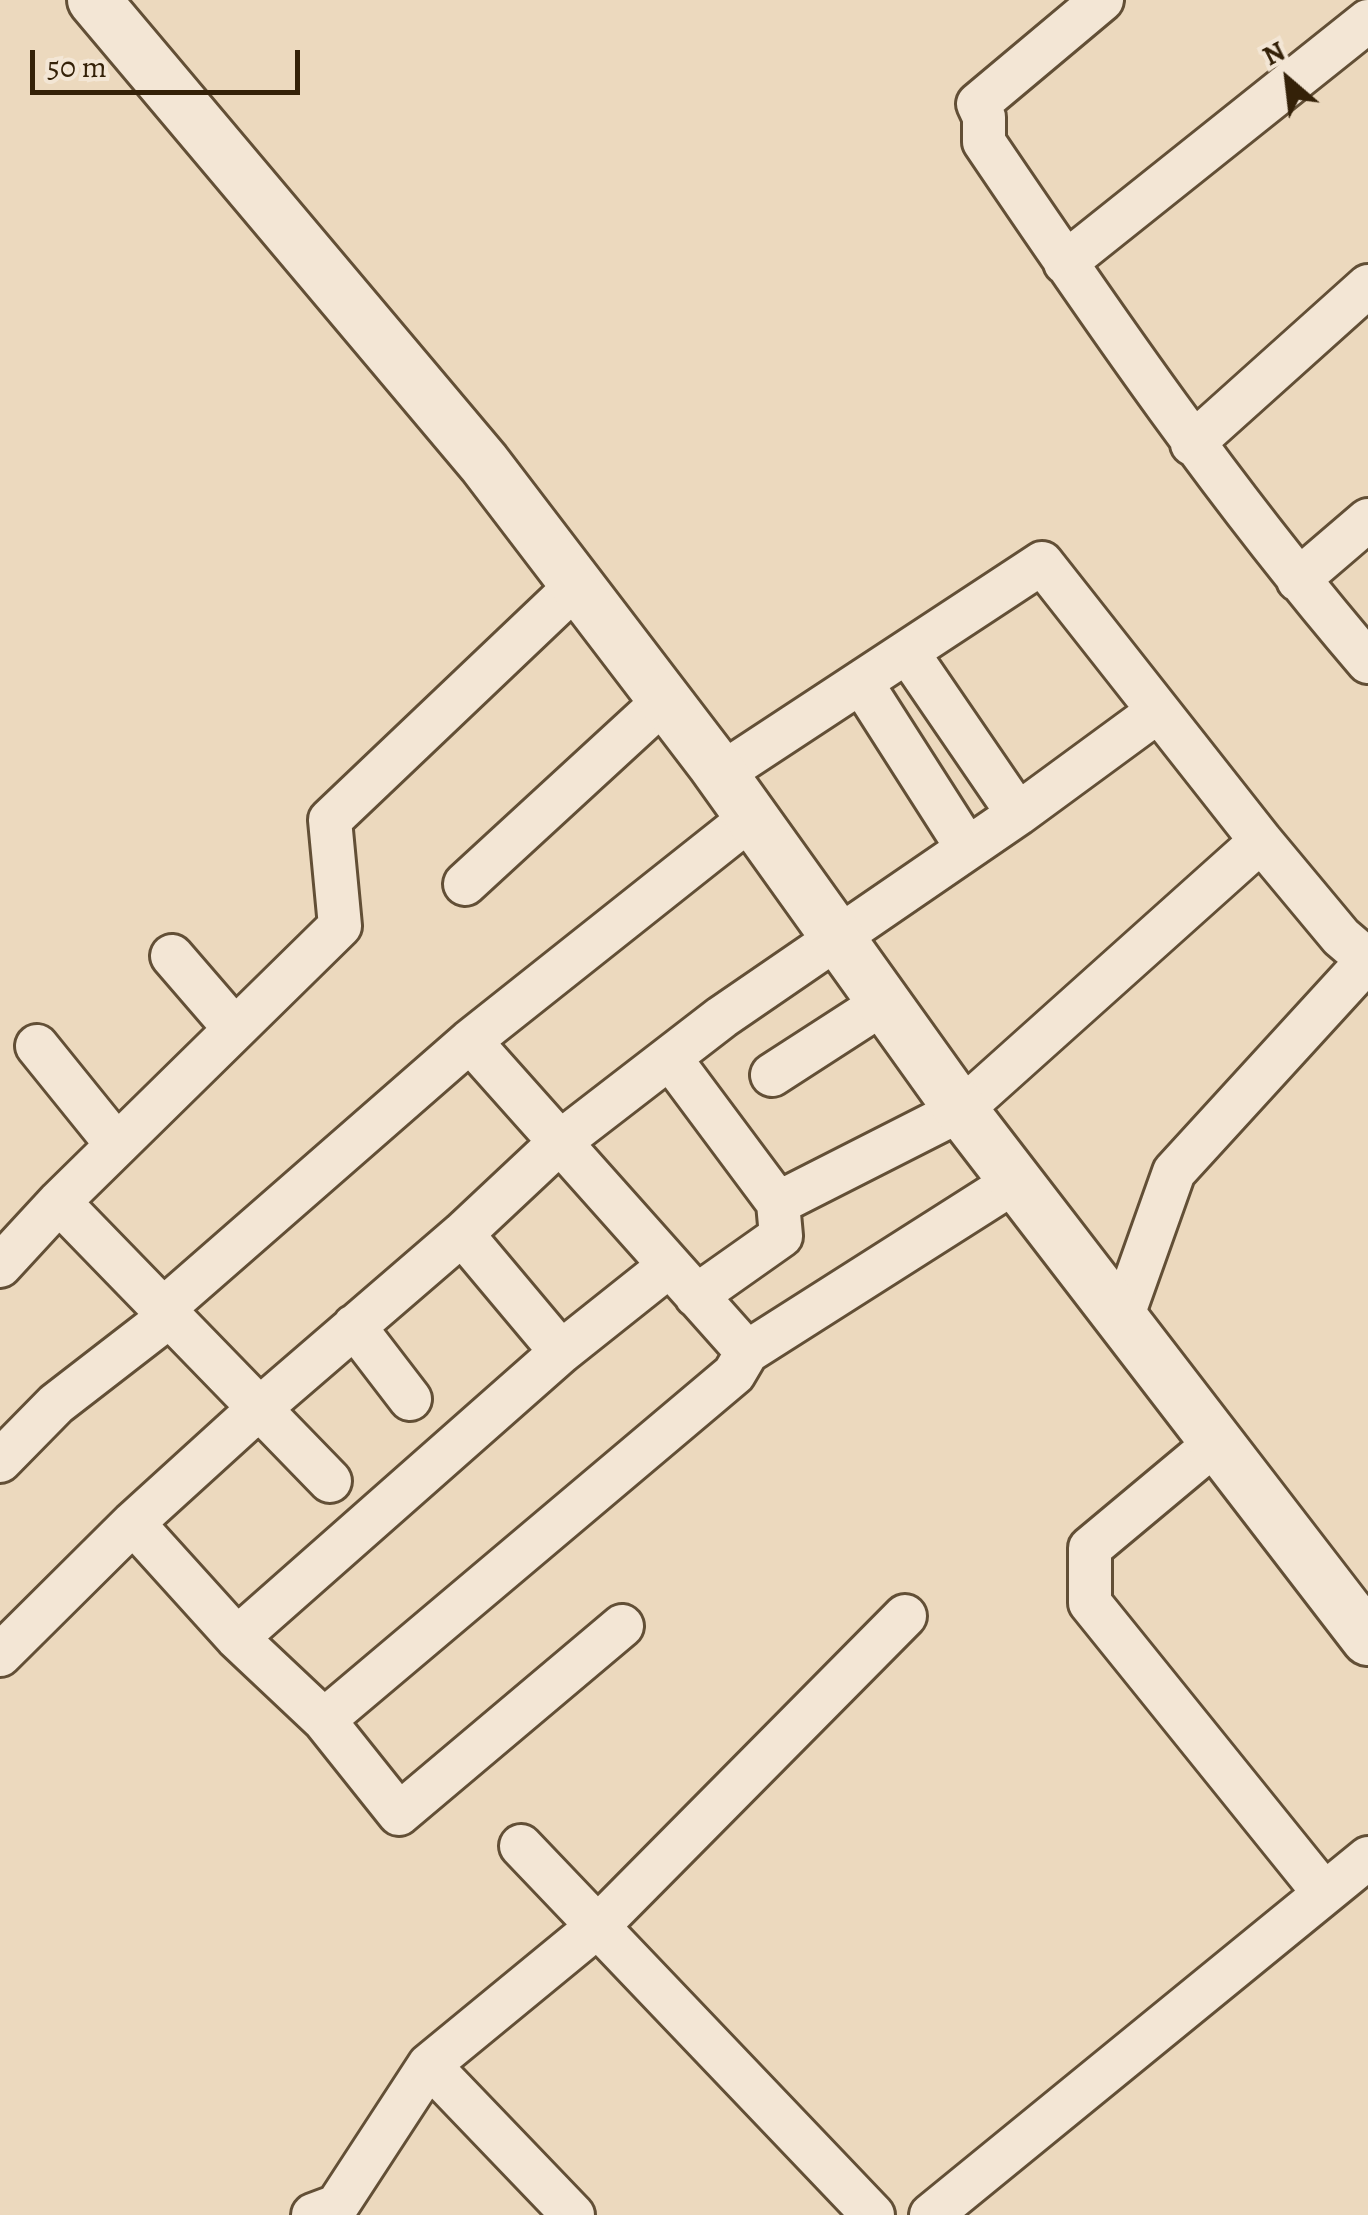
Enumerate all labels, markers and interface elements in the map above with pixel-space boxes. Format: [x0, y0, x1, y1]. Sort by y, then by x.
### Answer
scale bar [35, 30, 305, 92]
north arrow [1238, 30, 1338, 130]
text: N [1256, 32, 1292, 75]
text: 50 m [47, 47, 107, 87]

